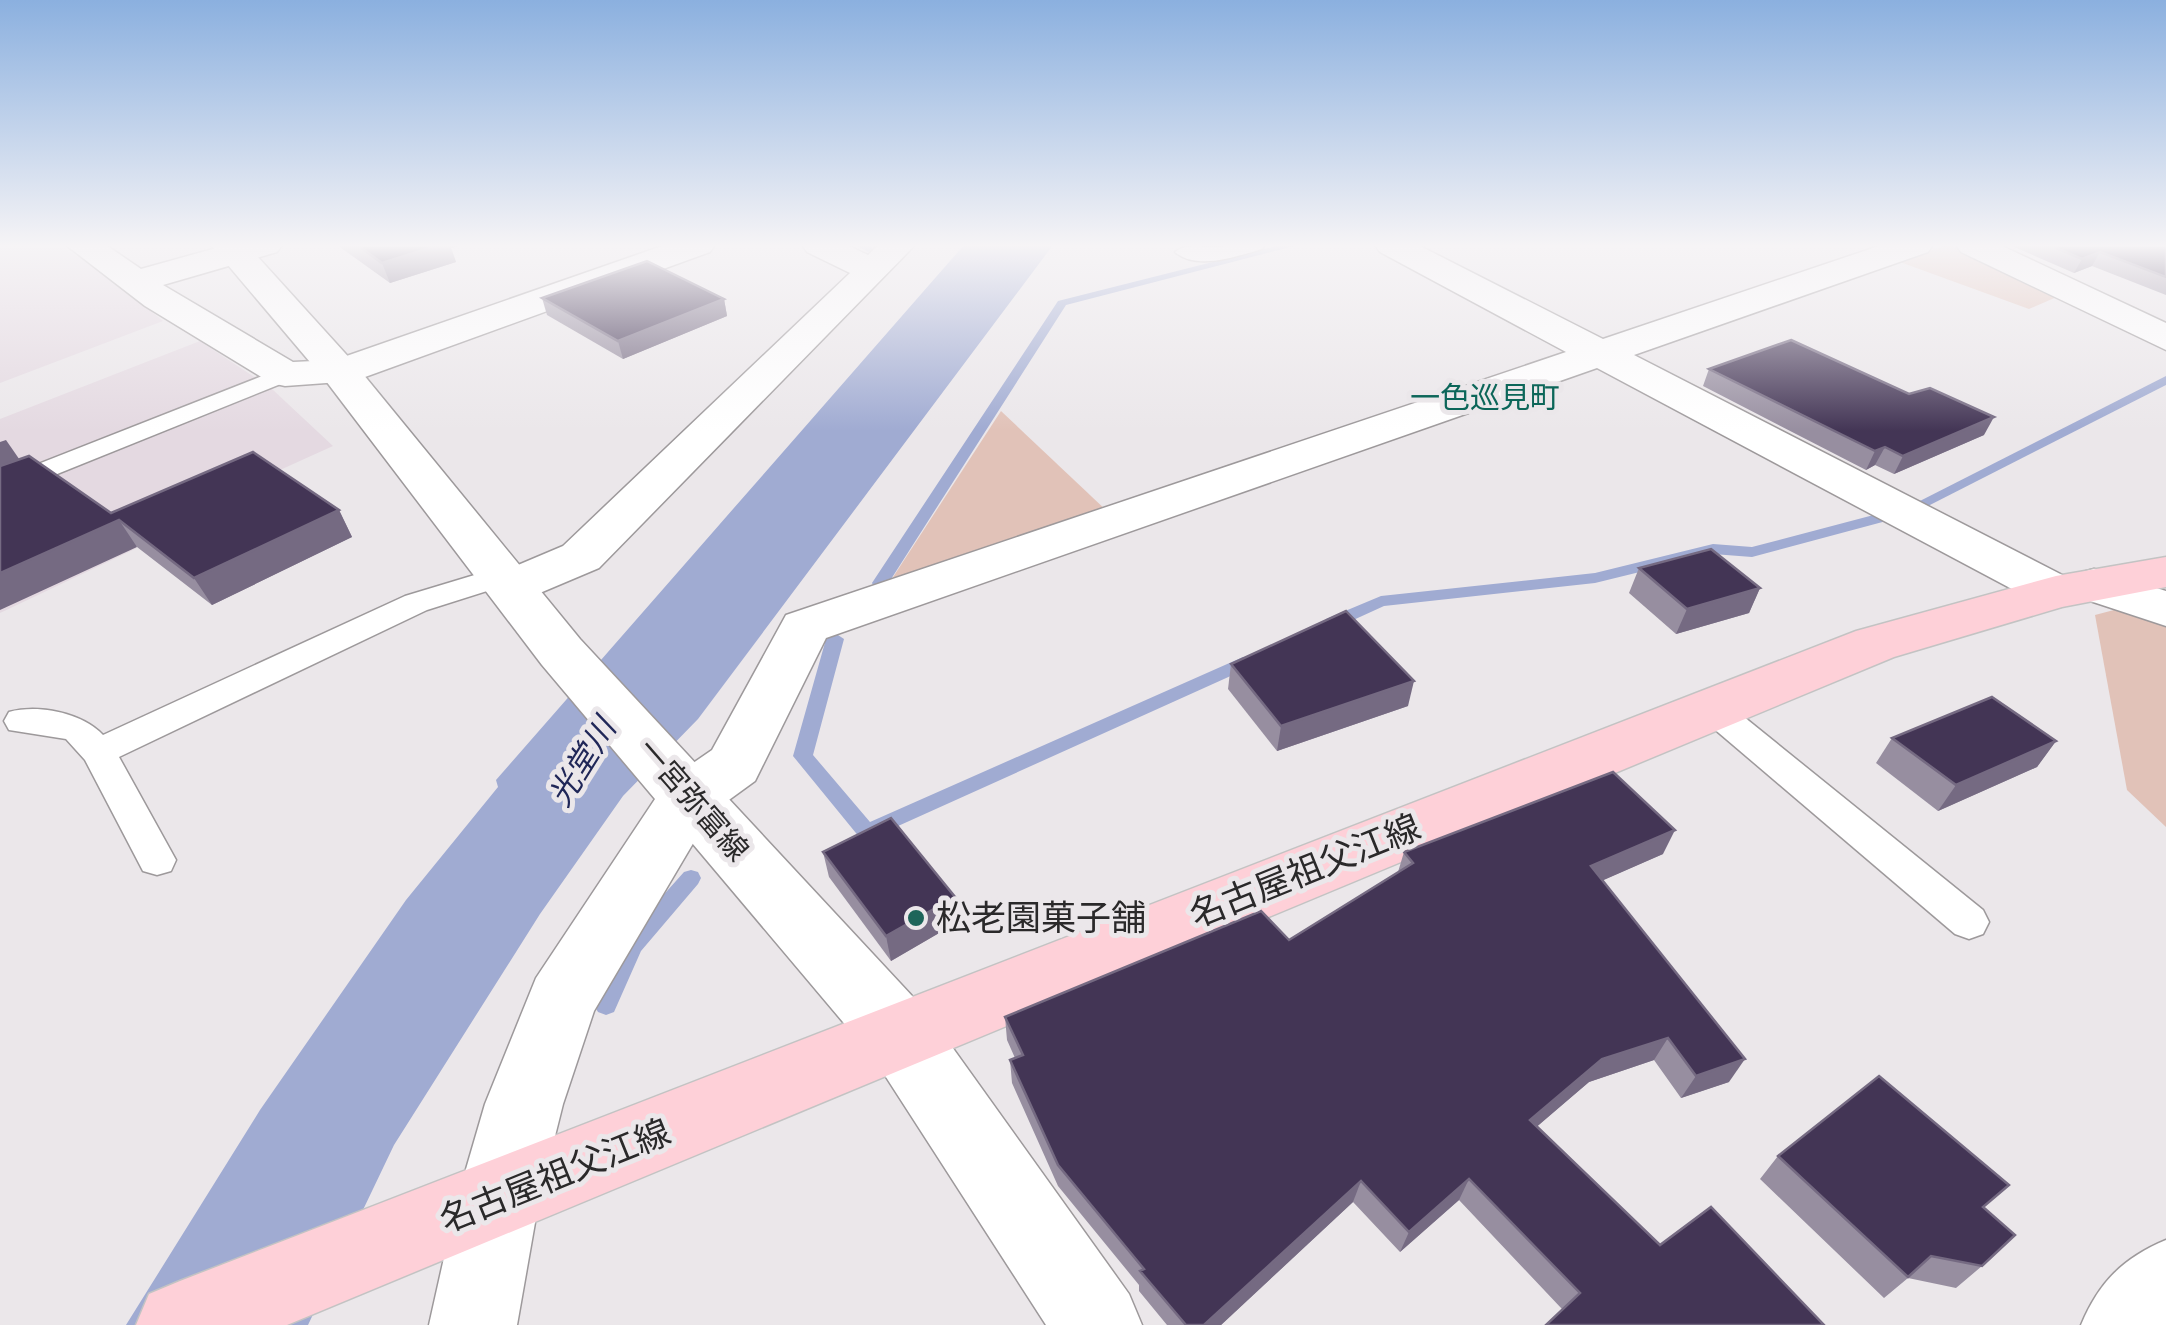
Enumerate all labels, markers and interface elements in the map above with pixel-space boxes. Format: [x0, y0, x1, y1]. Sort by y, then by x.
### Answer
district label: 一色巡見町 [1410, 379, 1560, 416]
water label: 光堂川 [540, 708, 626, 813]
street label: 一宮弥富線 [630, 731, 757, 868]
street label: 名古屋祖父江線 [1183, 805, 1426, 936]
place label: 松老園菓子舗 [936, 896, 1146, 939]
marker: 松老園菓子舗 [905, 907, 927, 929]
street label: 名古屋祖父江線 [433, 1110, 676, 1241]

